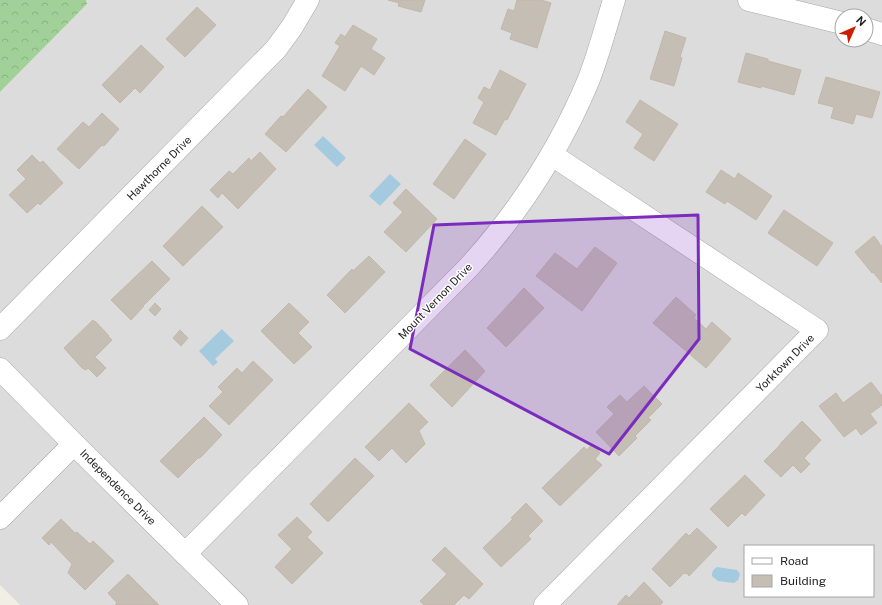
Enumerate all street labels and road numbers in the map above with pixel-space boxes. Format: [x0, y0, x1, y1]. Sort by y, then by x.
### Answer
street label: Hawthorne Drive [125, 134, 193, 202]
street label: Mount Vernon Drive [396, 261, 474, 341]
street label: Yorktown Drive [754, 332, 816, 394]
street label: Independence Drive [78, 447, 158, 527]

